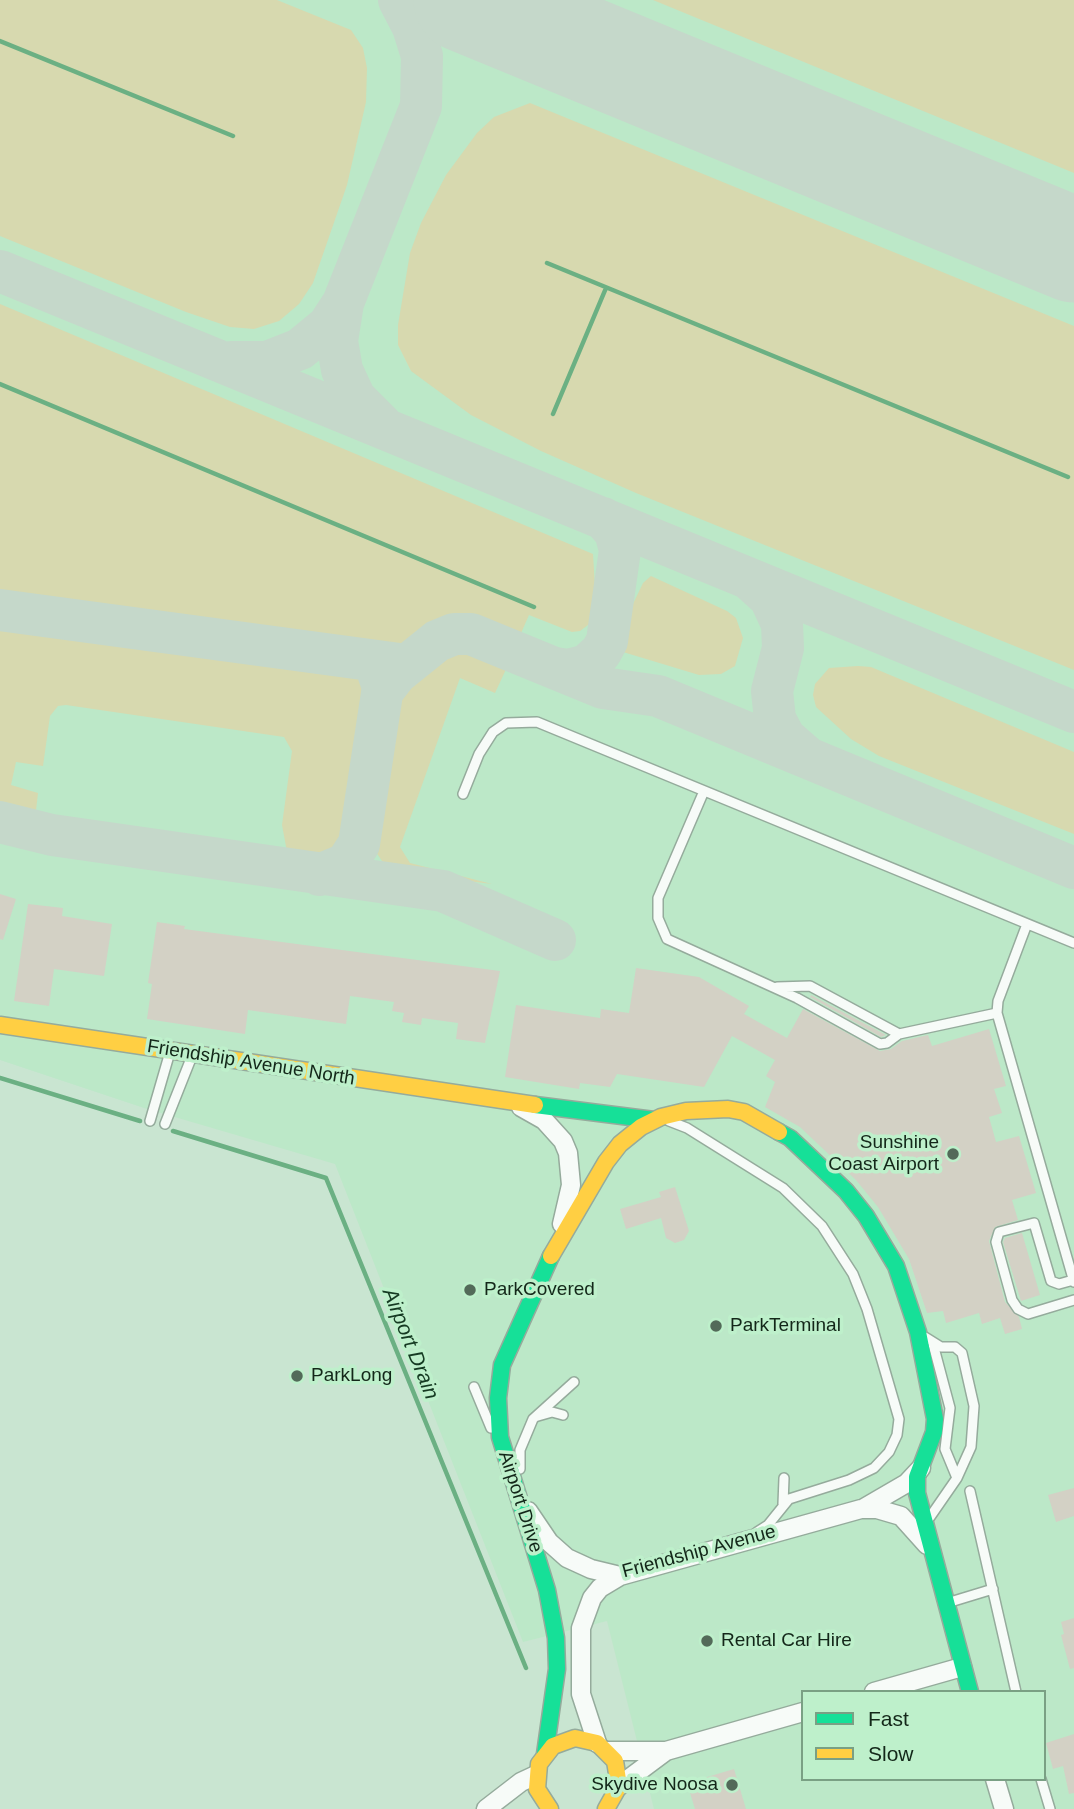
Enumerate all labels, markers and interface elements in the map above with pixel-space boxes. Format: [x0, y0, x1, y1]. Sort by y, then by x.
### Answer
street label: Friendship Avenue North [146, 1035, 356, 1091]
place label: Sunshine Coast Airport [828, 1132, 939, 1176]
marker: Sunshine Coast Airport [945, 1146, 961, 1162]
place label: ParkCovered [484, 1279, 595, 1301]
marker: ParkCovered [462, 1282, 478, 1298]
water label: Airport Drain [376, 1285, 444, 1403]
place label: ParkTerminal [730, 1315, 841, 1337]
marker: ParkTerminal [708, 1318, 724, 1334]
place label: ParkLong [311, 1365, 392, 1387]
marker: ParkLong [289, 1368, 305, 1384]
street label: Airport Drive [493, 1448, 547, 1556]
street label: Friendship Avenue [620, 1521, 778, 1583]
place label: Rental Car Hire [721, 1630, 852, 1652]
marker: Rental Car Hire [699, 1633, 715, 1649]
legend [801, 1690, 1046, 1781]
text: Fast [868, 1707, 909, 1730]
text: Slow [868, 1742, 914, 1765]
place label: Skydive Noosa [591, 1774, 718, 1796]
marker: Skydive Noosa [724, 1777, 740, 1793]

